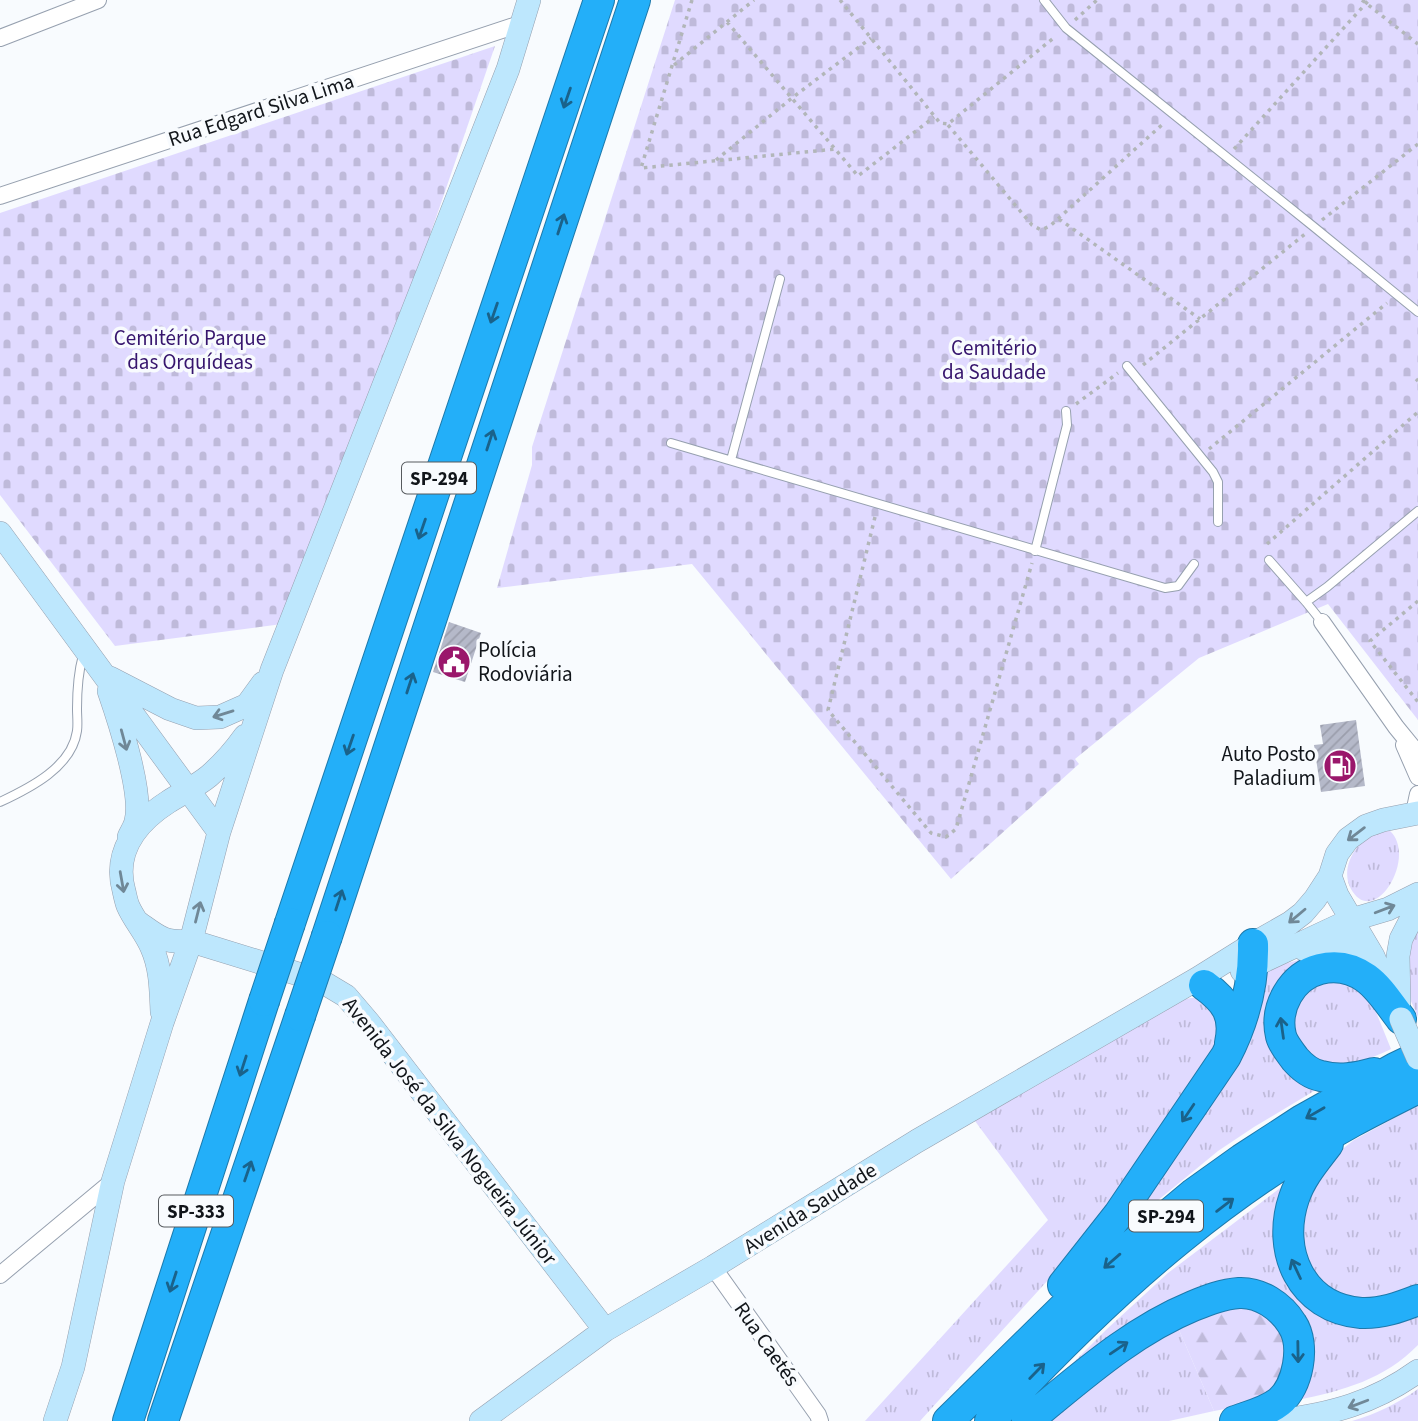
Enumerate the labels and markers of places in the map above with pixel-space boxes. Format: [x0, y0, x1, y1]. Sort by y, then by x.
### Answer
place label: Polícia Rodoviária [478, 635, 573, 689]
public building icon: Polícia Rodoviária [435, 643, 473, 681]
place label: Auto Posto Paladium [1222, 739, 1316, 793]
fuel station icon: Auto Posto Paladium [1321, 747, 1359, 785]

